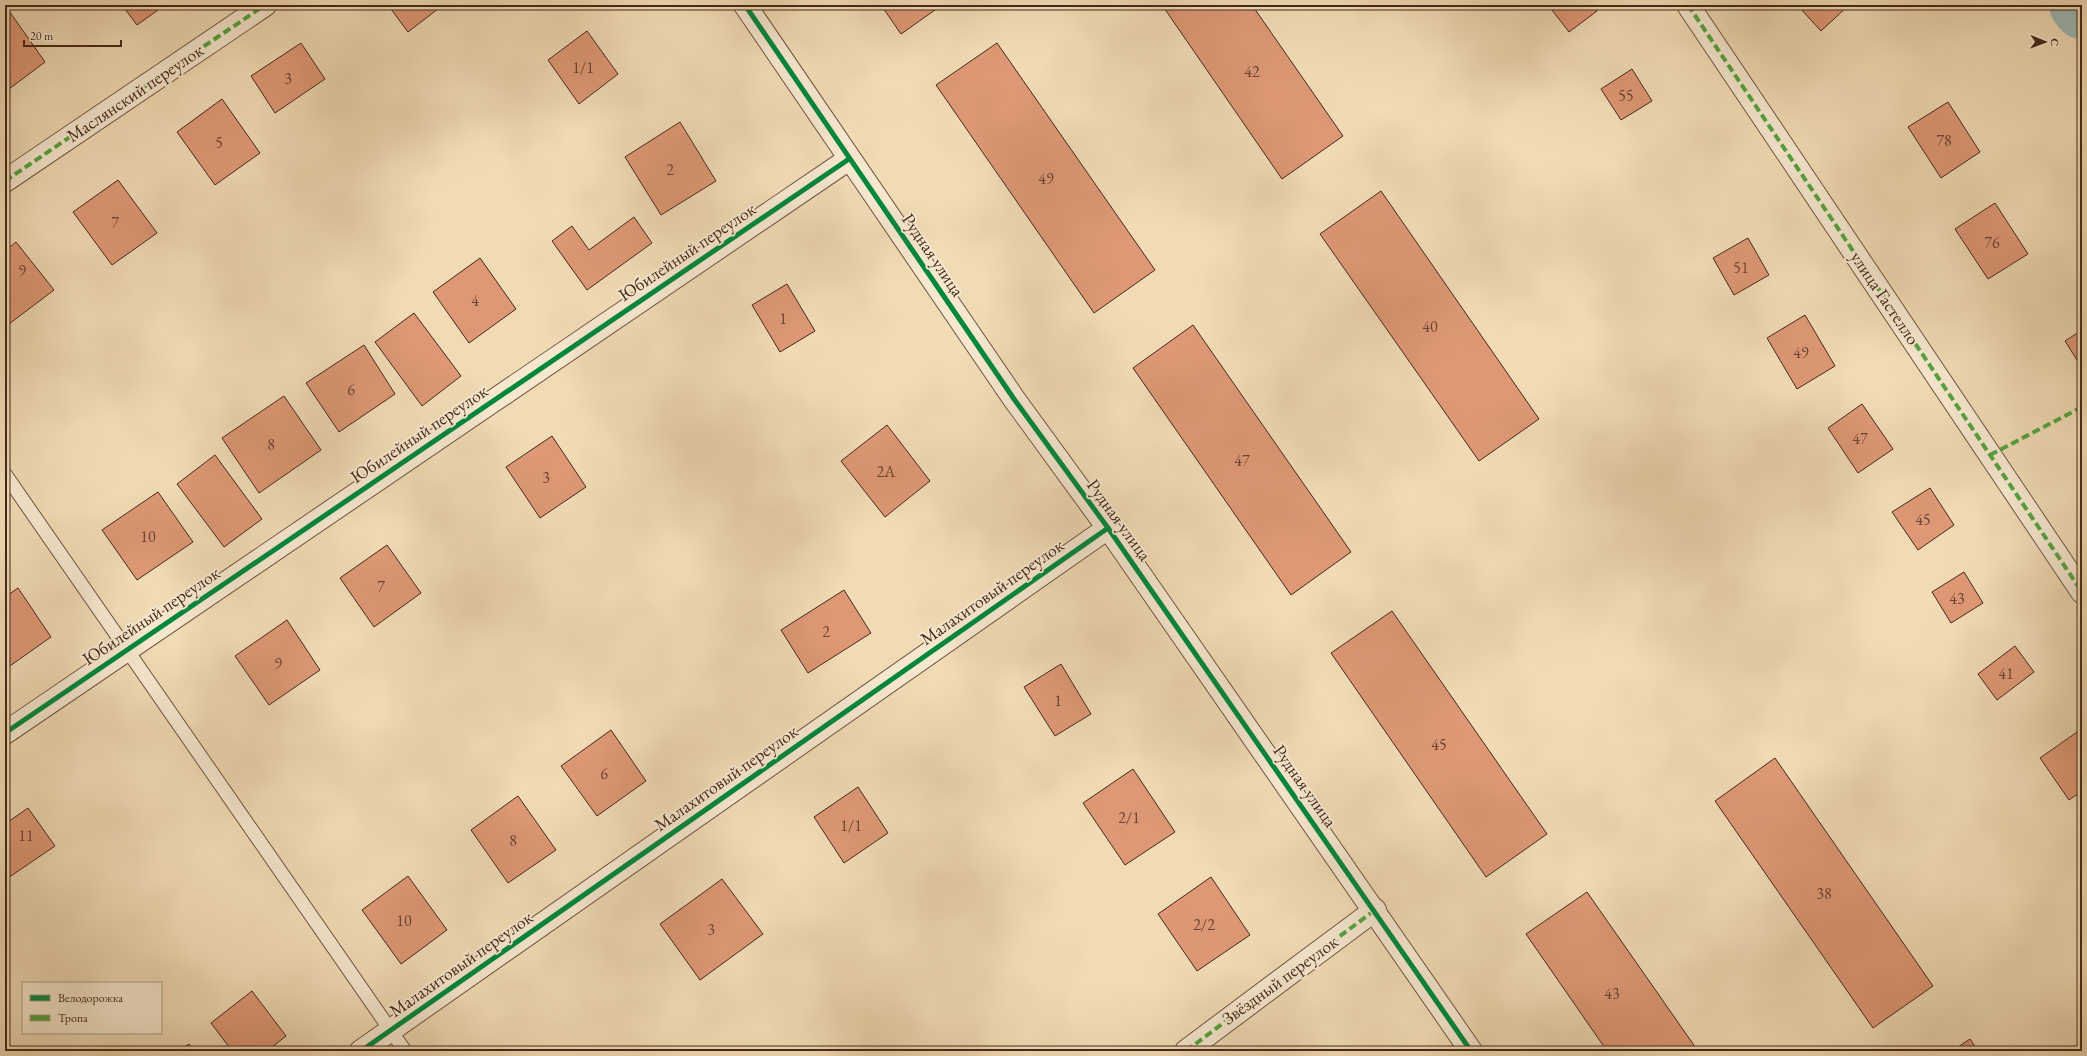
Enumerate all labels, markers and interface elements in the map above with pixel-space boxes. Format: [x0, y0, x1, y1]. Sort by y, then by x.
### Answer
scale bar [24, 22, 121, 48]
north arrow [2025, 22, 2065, 62]
text: 20 m [30, 28, 54, 44]
street label: Маслянский переулок [62, 38, 208, 147]
text: С [2048, 38, 2062, 46]
house number: 1/1 [572, 57, 594, 78]
house number: 42 [1244, 61, 1260, 82]
house number: 3 [284, 68, 292, 89]
house number: 55 [1618, 85, 1634, 106]
house number: 78 [1936, 130, 1952, 151]
house number: 5 [215, 132, 223, 153]
house number: 2 [666, 159, 674, 180]
house number: 49 [1038, 168, 1054, 189]
street label: Юбилейный переулок [613, 197, 760, 306]
street label: Рудная улица [897, 209, 970, 302]
house number: 7 [111, 212, 119, 233]
house number: 76 [1984, 232, 2000, 253]
street label: улица Гастелло [1846, 246, 1925, 349]
house number: 51 [1733, 257, 1749, 278]
house number: 9 [18, 260, 26, 281]
house number: 4 [471, 290, 479, 311]
house number: 1 [779, 308, 787, 329]
house number: 40 [1422, 316, 1438, 337]
house number: 49 [1793, 342, 1809, 363]
street label: Юбилейный переулок [345, 379, 492, 488]
house number: 6 [347, 379, 355, 400]
house number: 47 [1852, 428, 1868, 449]
house number: 8 [267, 434, 275, 455]
house number: 47 [1234, 450, 1250, 471]
house number: 2А [877, 461, 896, 482]
house number: 3 [542, 467, 550, 488]
street label: Рудная улица [1082, 474, 1157, 566]
house number: 45 [1915, 509, 1931, 530]
house number: 10 [140, 526, 156, 547]
street label: Малахитовый переулок [915, 533, 1068, 650]
street label: Юбилейный переулок [77, 561, 224, 670]
house number: 7 [377, 576, 385, 597]
house number: 43 [1949, 588, 1965, 609]
house number: 2 [822, 621, 830, 642]
house number: 9 [274, 653, 282, 674]
house number: 41 [1998, 663, 2014, 684]
house number: 1 [1054, 690, 1062, 711]
street label: Малахитовый переулок [649, 719, 802, 836]
house number: 45 [1431, 734, 1447, 755]
street label: Рудная улица [1269, 740, 1343, 832]
house number: 6 [600, 763, 608, 784]
house number: 2/1 [1118, 807, 1140, 828]
house number: 1/1 [840, 815, 862, 836]
house number: 11 [18, 825, 34, 846]
house number: 8 [509, 830, 517, 851]
house number: 38 [1816, 883, 1832, 904]
street label: Малахитовый переулок [384, 905, 537, 1022]
house number: 10 [396, 910, 412, 931]
house number: 2/2 [1193, 914, 1215, 935]
house number: 3 [707, 919, 715, 940]
street label: Звёздный переулок [1217, 929, 1343, 1030]
legend [22, 982, 162, 1034]
house number: 43 [1604, 983, 1620, 1004]
text: Велодорожка [58, 990, 123, 1006]
text: Тропа [58, 1010, 88, 1026]

